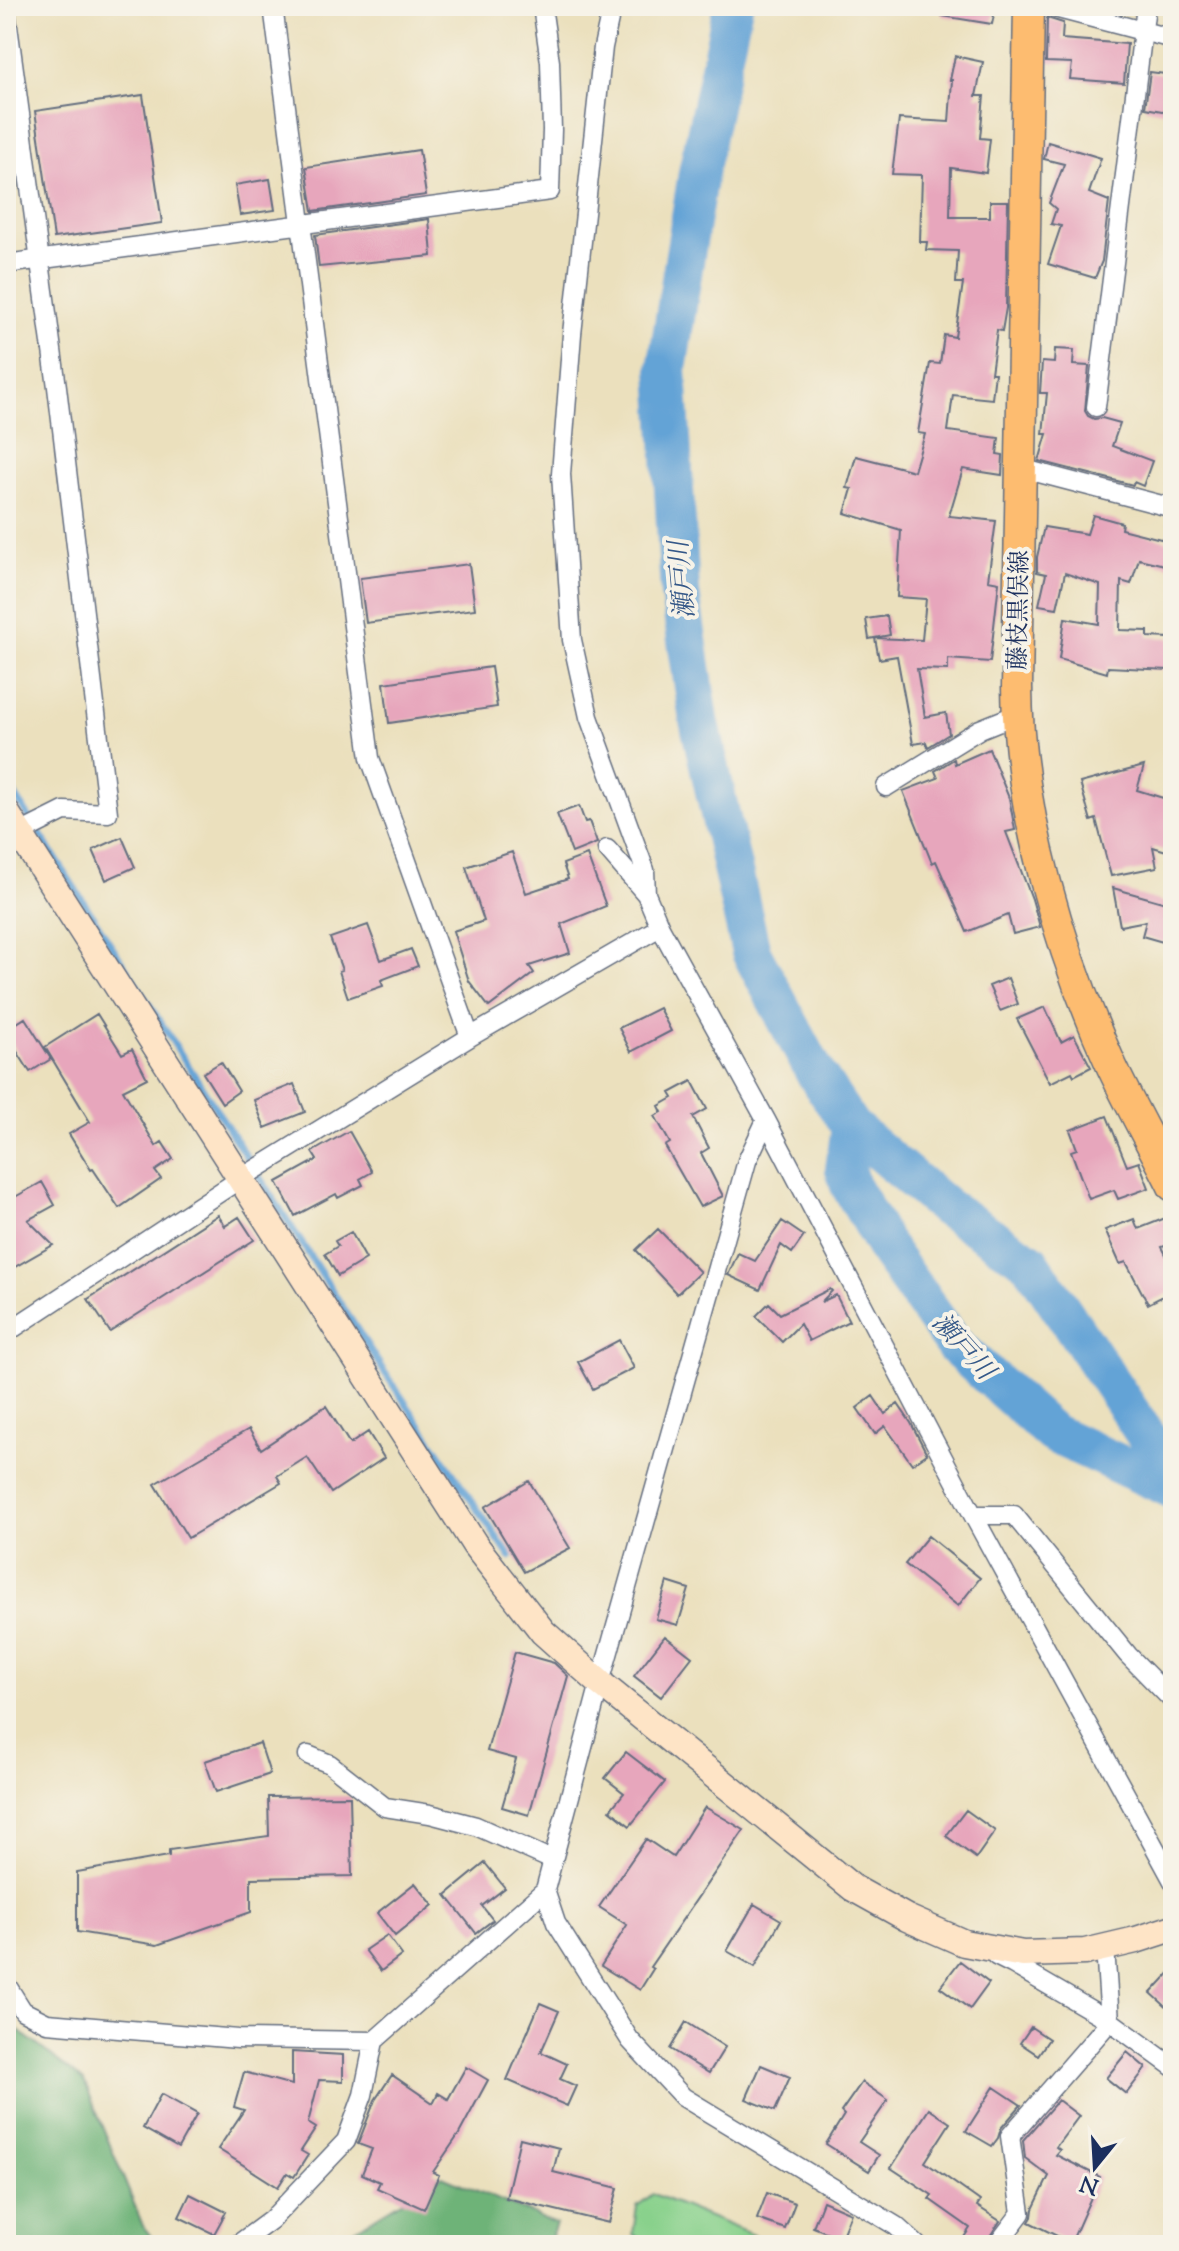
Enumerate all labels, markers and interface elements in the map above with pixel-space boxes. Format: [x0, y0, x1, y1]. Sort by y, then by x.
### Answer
water label: 瀬戸川 [661, 536, 705, 620]
street label: 藤枝黒俣線 [1002, 550, 1038, 670]
water label: 瀬戸川 [922, 1306, 1004, 1391]
north arrow [1055, 2127, 1135, 2207]
text: N [1076, 2165, 1103, 2201]

